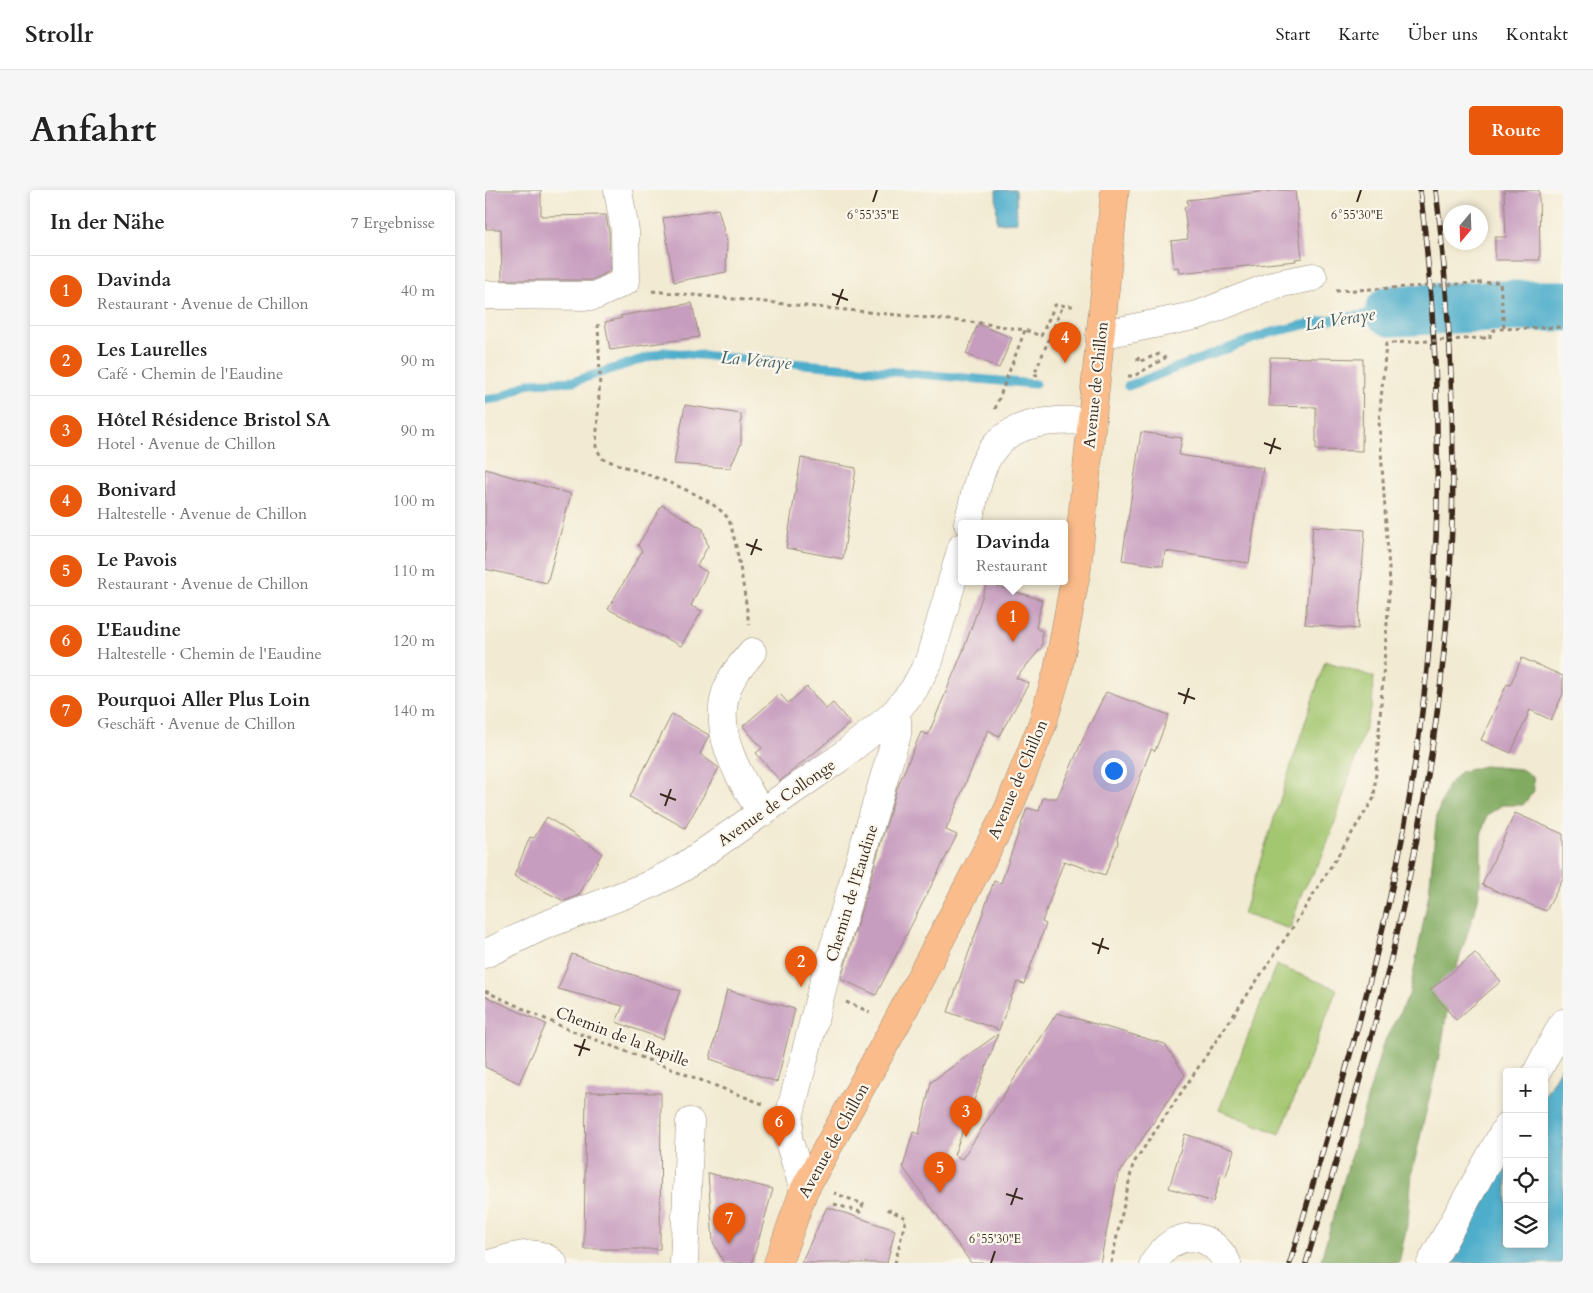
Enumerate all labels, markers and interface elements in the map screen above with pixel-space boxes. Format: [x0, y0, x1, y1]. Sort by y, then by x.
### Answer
text: Strollr [25, 18, 93, 51]
text: Start [1275, 22, 1310, 47]
text: Karte [1338, 22, 1380, 47]
text: Über uns [1408, 22, 1478, 47]
text: Kontakt [1506, 22, 1568, 47]
text: Anfahrt [30, 106, 156, 154]
button: Route [1469, 106, 1563, 155]
north arrow [1443, 205, 1488, 250]
text: 6°55'35"E [847, 207, 899, 223]
text: 6°55'30"E [1331, 207, 1383, 223]
text: In der Nähe [50, 208, 165, 237]
text: 7 Ergebnisse [350, 212, 435, 234]
text: Davinda [97, 267, 171, 293]
text: 1 [62, 280, 70, 302]
text: 40 m [401, 280, 435, 302]
text: Restaurant · Avenue de Chillon [97, 293, 309, 315]
water label: La Veraye [1303, 301, 1378, 337]
street label: Avenue de Chillon [1078, 320, 1114, 450]
pin: 4 [1049, 322, 1081, 363]
text: Les Laurelles [97, 337, 207, 363]
water label: La Veraye [720, 345, 793, 376]
text: 2 [62, 350, 70, 372]
text: 90 m [401, 350, 435, 372]
text: Café · Chemin de l'Eaudine [97, 363, 283, 385]
text: Hôtel Résidence Bristol SA [97, 407, 330, 433]
text: 3 [62, 420, 70, 442]
text: 90 m [401, 420, 435, 442]
text: Hotel · Avenue de Chillon [97, 433, 276, 455]
text: Bonivard [97, 477, 176, 503]
text: 4 [62, 490, 70, 512]
text: 100 m [393, 490, 435, 512]
text: Haltestelle · Avenue de Chillon [97, 503, 307, 525]
popup [958, 520, 1068, 585]
text: Davinda [976, 529, 1050, 555]
text: Le Pavois [97, 547, 177, 573]
text: Restaurant [976, 555, 1047, 577]
text: 5 [62, 560, 70, 582]
text: 110 m [393, 560, 435, 582]
text: Restaurant · Avenue de Chillon [97, 573, 309, 595]
pin: 1 [997, 601, 1029, 642]
text: L'Eaudine [97, 617, 181, 643]
text: 6 [62, 630, 70, 652]
text: 120 m [393, 630, 435, 652]
text: Haltestelle · Chemin de l'Eaudine [97, 643, 322, 665]
text: Pourquoi Aller Plus Loin [97, 687, 310, 713]
text: 7 [62, 700, 70, 722]
text: 140 m [393, 700, 435, 722]
text: Geschäft · Avenue de Chillon [97, 713, 296, 735]
street label: Avenue de Chillon [983, 716, 1053, 842]
street label: Avenue de Collonge [713, 754, 840, 852]
your location [1101, 758, 1127, 784]
street label: Chemin de l'Eaudine [821, 822, 883, 965]
pin: 2 [785, 946, 817, 987]
street label: Chemin de la Rapille [553, 1001, 693, 1073]
map controls [1503, 1068, 1548, 1248]
button: + [1503, 1068, 1548, 1113]
street label: Avenue de Chillon [793, 1079, 874, 1202]
pin: 3 [950, 1096, 982, 1137]
pin: 6 [763, 1106, 795, 1147]
button: − [1503, 1113, 1548, 1158]
pin: 5 [924, 1152, 956, 1193]
button: locate [1503, 1158, 1548, 1203]
pin: 7 [713, 1203, 745, 1244]
button: layers [1503, 1203, 1548, 1248]
text: 6°55'30"E [969, 1231, 1021, 1247]

